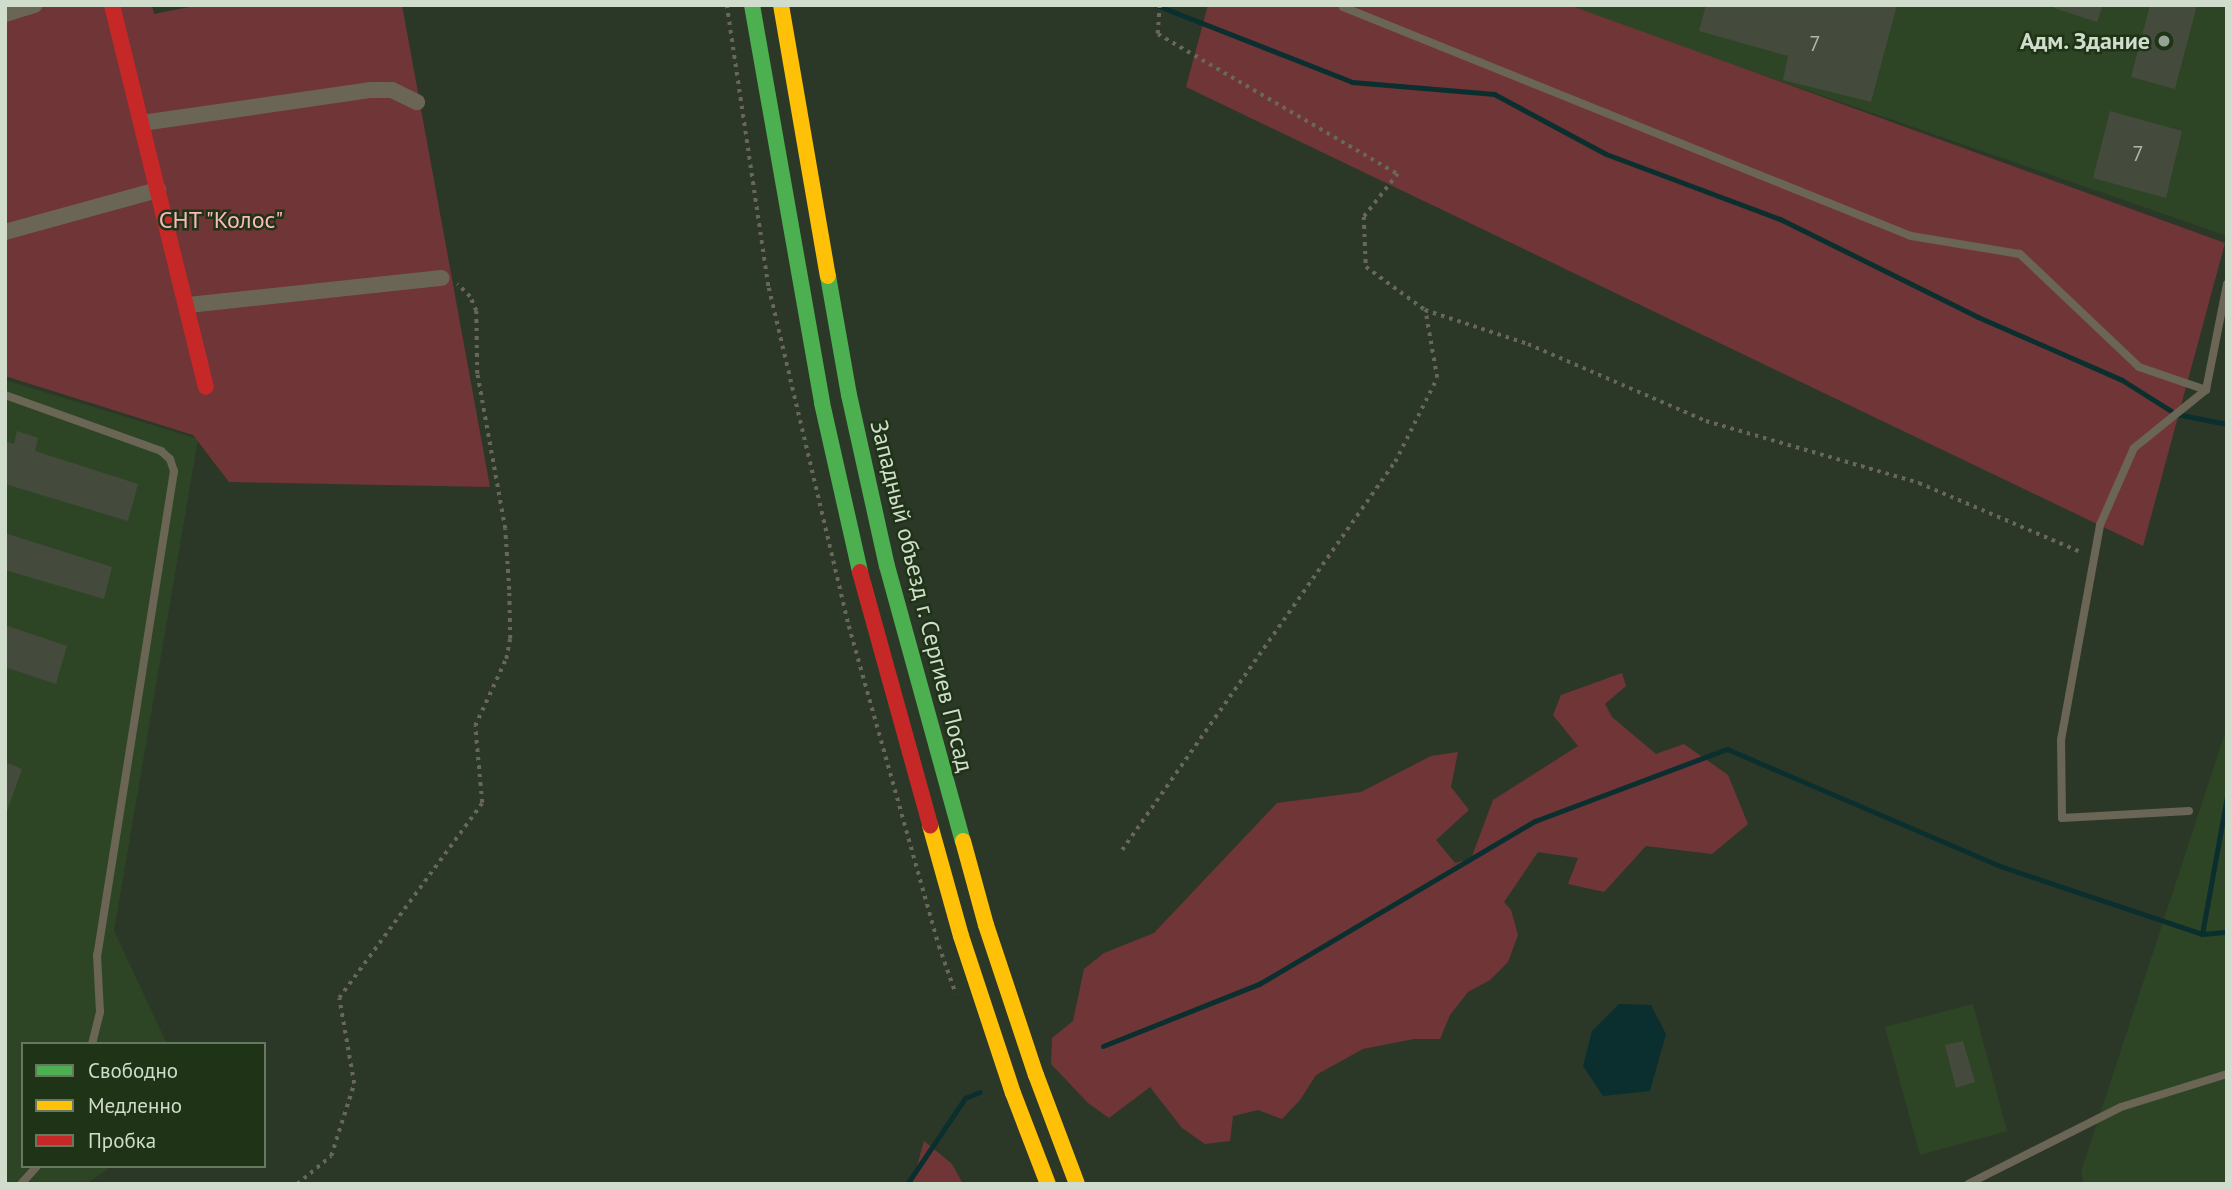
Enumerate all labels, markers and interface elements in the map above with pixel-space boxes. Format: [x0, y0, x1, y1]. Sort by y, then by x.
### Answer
place label: Адм. Здание [2018, 27, 2150, 55]
house number: 7 [1809, 31, 1821, 57]
marker: Адм. Здание [2156, 33, 2172, 49]
house number: 7 [2132, 141, 2144, 167]
park label: СНТ "Колос" [158, 206, 284, 234]
street label: Западный объезд г. Сергиев Посад [864, 416, 980, 776]
legend [21, 1042, 266, 1168]
text: Свободно [88, 1057, 178, 1084]
text: Медленно [88, 1092, 182, 1119]
text: Пробка [88, 1127, 156, 1154]

